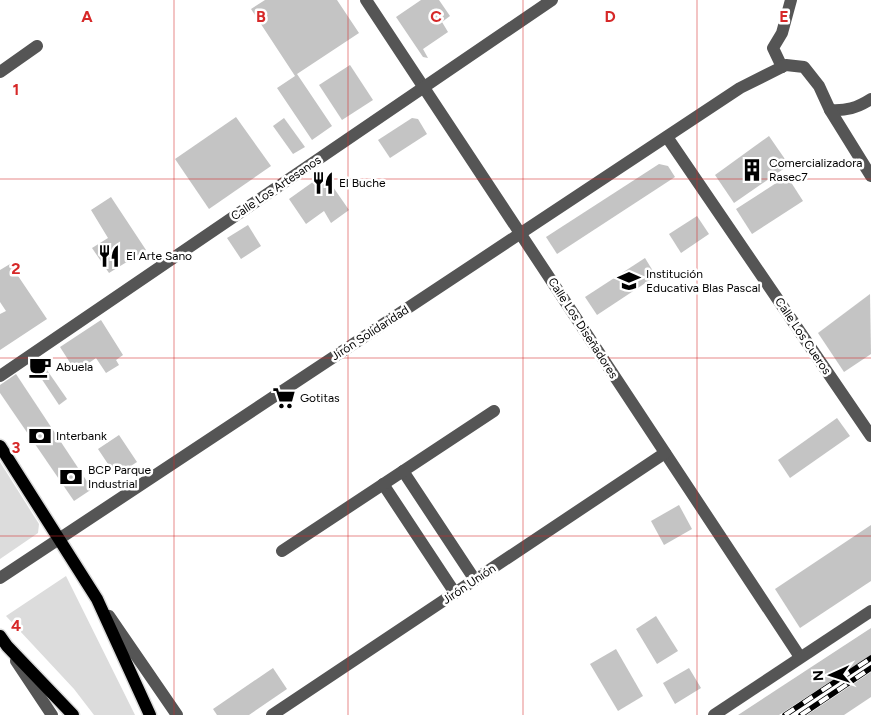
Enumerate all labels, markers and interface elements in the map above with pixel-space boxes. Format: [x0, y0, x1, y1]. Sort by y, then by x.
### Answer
text: A [81, 7, 93, 26]
text: B [256, 7, 266, 26]
text: C [430, 7, 442, 26]
text: D [604, 7, 616, 26]
text: E [779, 7, 789, 26]
text: 1 [13, 80, 19, 99]
street label: Calle Los Artesanos [228, 152, 324, 223]
place label: Comercializadora Rasec7 [769, 156, 862, 184]
building icon: Comercializadora Rasec7 [739, 157, 765, 183]
restaurant icon: El Buche [310, 170, 336, 196]
place label: El Buche [339, 176, 386, 190]
restaurant icon: El Arte Sano [96, 243, 122, 269]
place label: El Arte Sano [126, 249, 192, 263]
text: 2 [11, 259, 21, 278]
place label: Institución Educativa Blas Pascal [646, 267, 760, 295]
school or university icon: Institución Educativa Blas Pascal [616, 268, 642, 294]
street label: Calle Los Diseñadores [545, 275, 621, 381]
street label: Calle Los Cueros [772, 295, 834, 377]
street label: Jirón Solidaridad [329, 303, 411, 363]
cafe icon: Abuela [27, 354, 53, 380]
place label: Abuela [56, 360, 93, 374]
supermarket icon: Gotitas [271, 385, 297, 411]
place label: Gotitas [300, 391, 340, 405]
bank icon: Interbank [27, 423, 53, 449]
place label: Interbank [56, 429, 107, 443]
text: 3 [12, 438, 21, 457]
place label: BCP Parque Industrial [88, 463, 152, 491]
bank icon: BCP Parque Industrial [58, 464, 84, 490]
street label: Jirón Unión [440, 561, 499, 607]
text: 4 [11, 616, 21, 635]
north arrow [806, 650, 856, 700]
text: N [810, 670, 827, 682]

